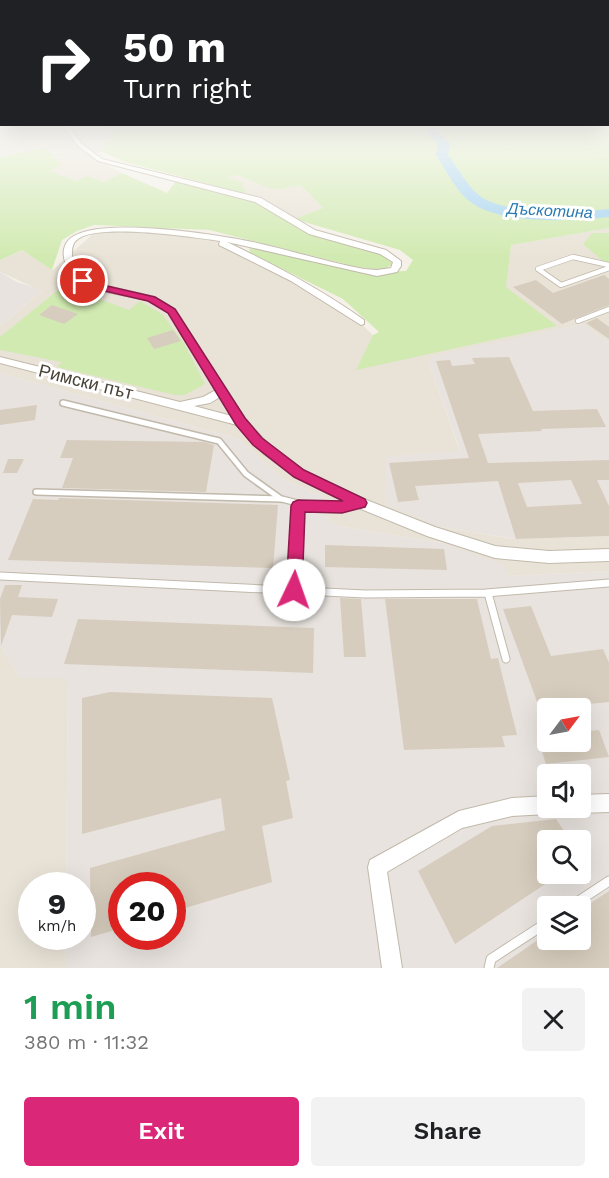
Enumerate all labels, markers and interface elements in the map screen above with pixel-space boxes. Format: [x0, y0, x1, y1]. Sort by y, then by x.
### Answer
text: 50 m [123, 23, 226, 72]
icon: right [24, 24, 102, 102]
text: Turn right [123, 73, 252, 105]
water label: Дъскотина [505, 199, 593, 222]
pin [57, 255, 108, 306]
icon: arrive [66, 264, 99, 297]
street label: Римски път [37, 360, 136, 403]
position arrow [262, 558, 326, 622]
north arrow [537, 698, 591, 752]
map controls [537, 698, 591, 950]
button: sound [537, 764, 591, 818]
button: search [537, 830, 591, 884]
speed limit sign: 20 [108, 872, 186, 950]
text: 9 [48, 886, 66, 921]
button: layers [537, 896, 591, 950]
text: km/h [38, 917, 76, 935]
text: 1 min [24, 986, 116, 1028]
button: close [522, 988, 585, 1051]
text: 380 m · 11:32 [24, 1030, 149, 1054]
button: Exit [24, 1097, 299, 1166]
button: Share [311, 1097, 585, 1166]

